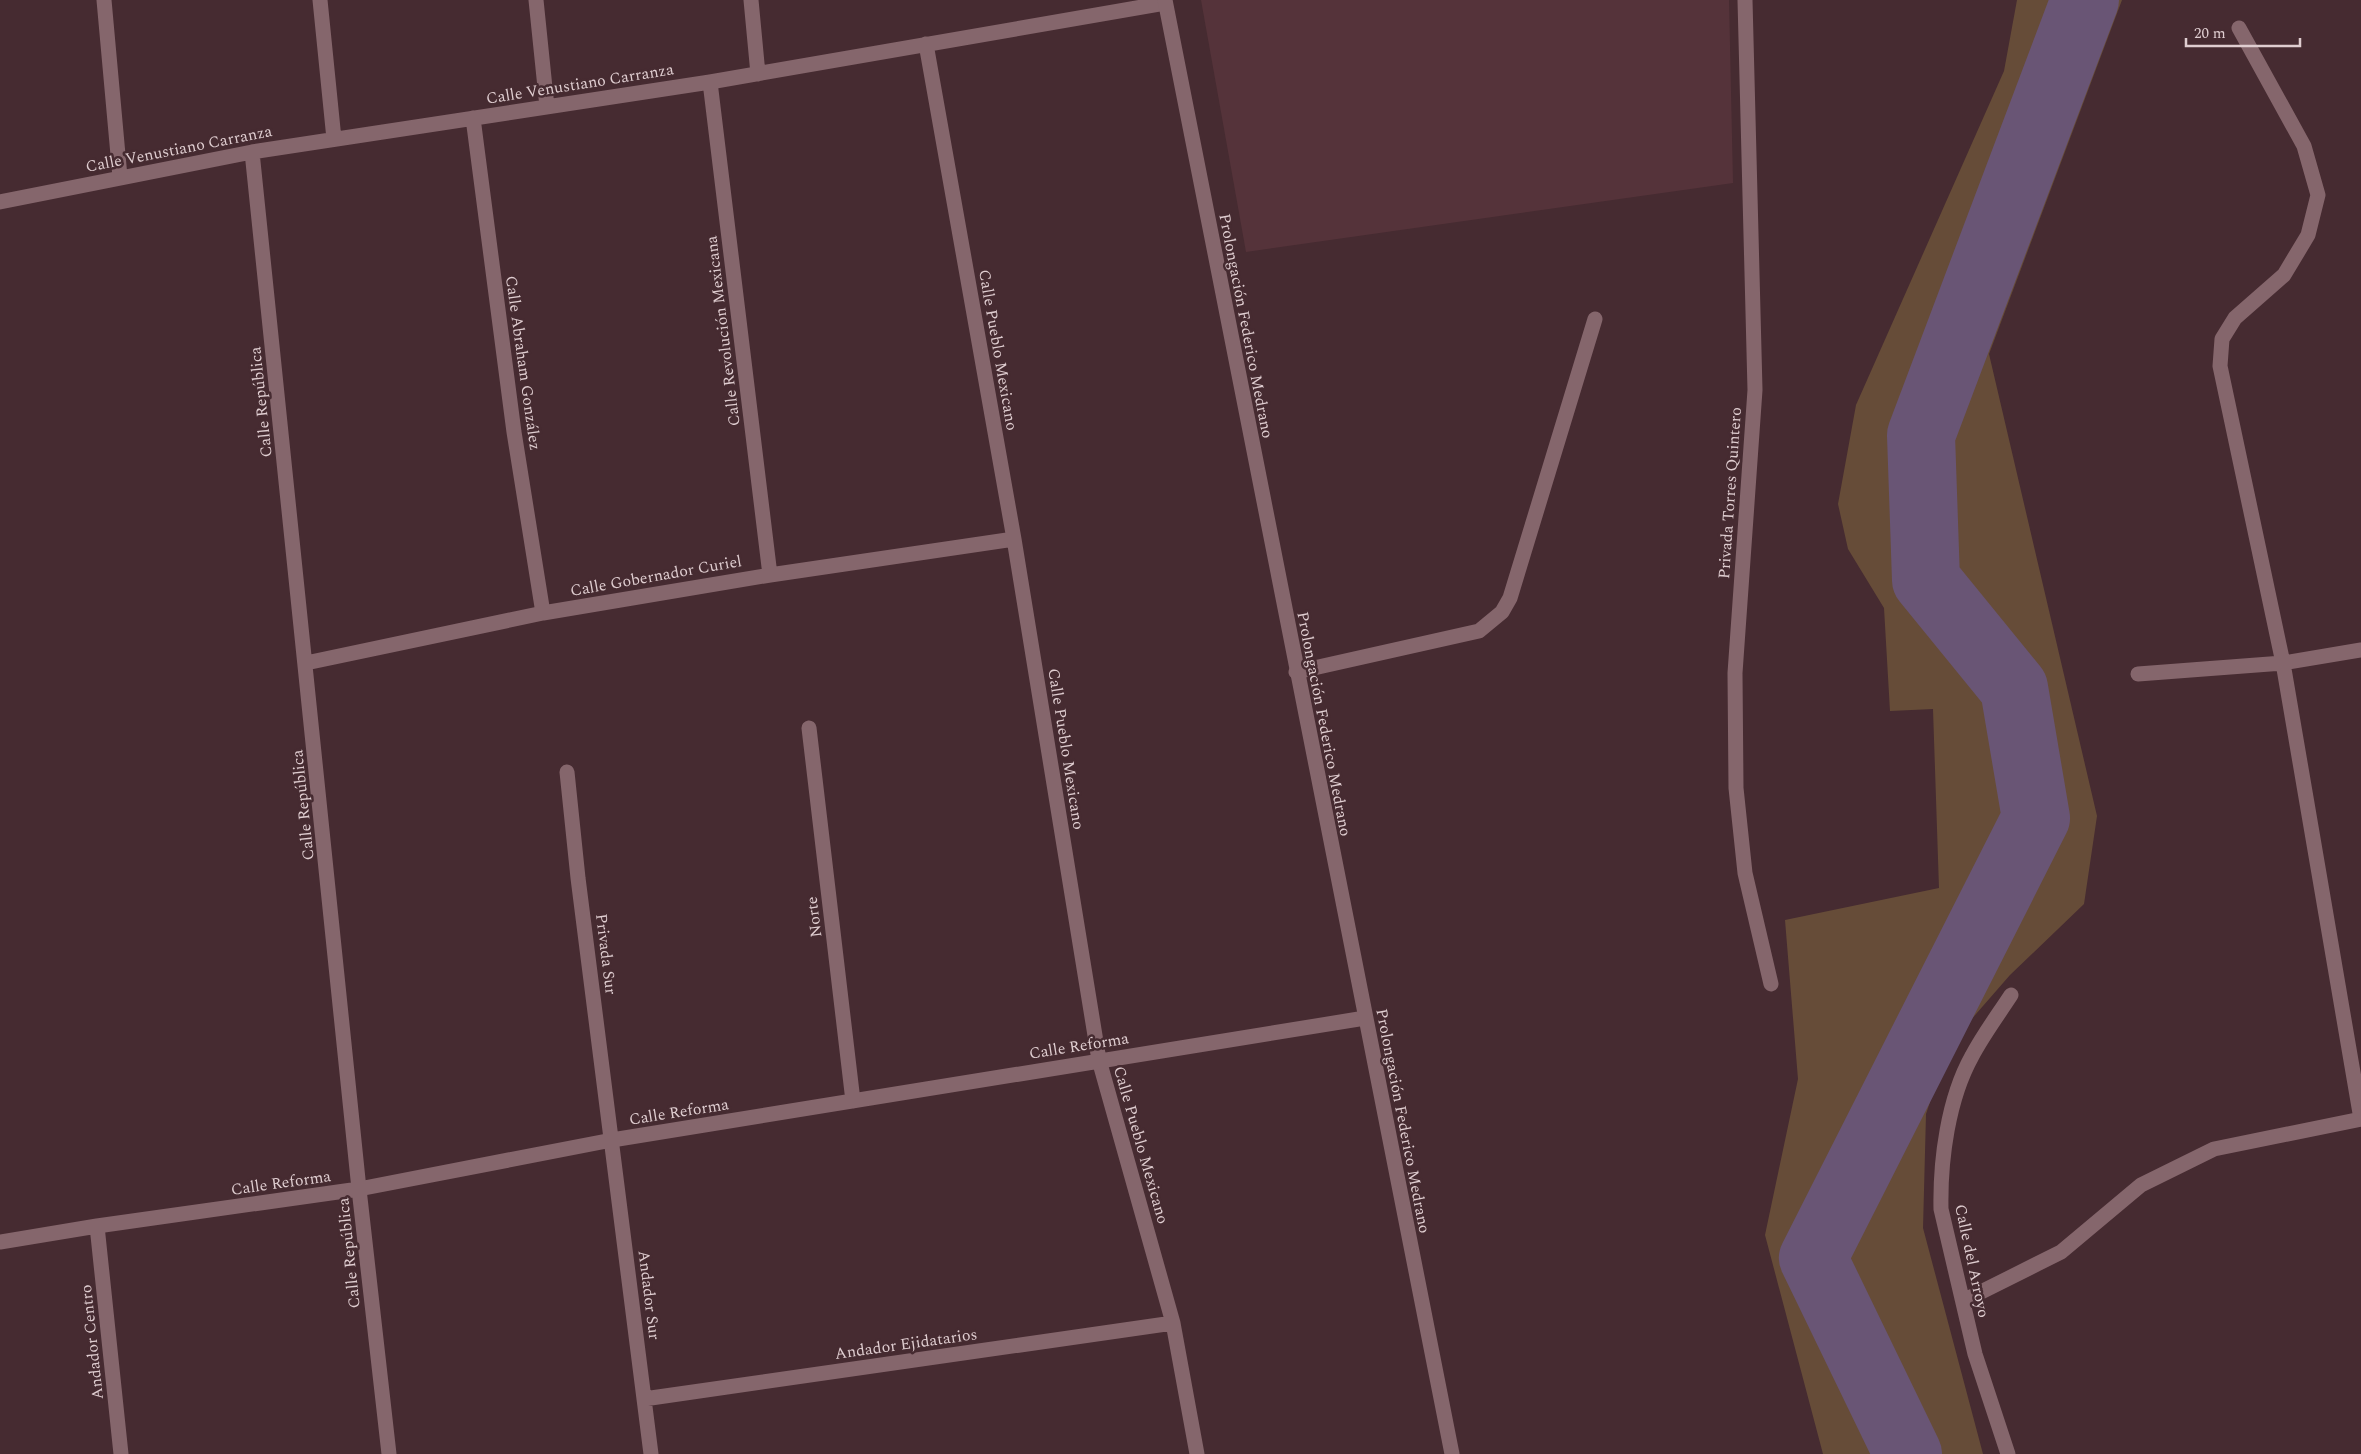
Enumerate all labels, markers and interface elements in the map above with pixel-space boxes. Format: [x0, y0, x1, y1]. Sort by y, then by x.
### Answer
scale bar [2186, 15, 2300, 47]
text: 20 m [2194, 22, 2226, 45]
street label: Calle Venustiano Carranza [484, 57, 676, 111]
street label: Calle Venustiano Carranza [84, 119, 275, 179]
street label: Prolongación Federico Medrano [1212, 212, 1280, 440]
street label: Calle Revolución Mexicana [699, 234, 747, 428]
street label: Calle Pueblo Mexicano [972, 268, 1024, 432]
street label: Calle Abraham González [499, 274, 547, 452]
street label: Calle República [243, 345, 279, 458]
street label: Privada Torres Quintero [1712, 406, 1748, 580]
street label: Calle Gobernador Curiel [568, 549, 744, 603]
street label: Prolongación Federico Medrano [1290, 610, 1358, 838]
street label: Calle Pueblo Mexicano [1041, 667, 1091, 831]
street label: Calle República [285, 748, 321, 861]
street label: Norte [800, 895, 828, 939]
street label: Privada Sur [589, 912, 623, 996]
street label: Prolongación Federico Medrano [1369, 1007, 1437, 1235]
street label: Calle Reforma [1027, 1026, 1131, 1066]
street label: Calle Pueblo Mexicano [1107, 1063, 1175, 1227]
street label: Calle Reforma [627, 1092, 731, 1132]
street label: Calle Reforma [229, 1164, 333, 1202]
street label: Calle República [331, 1196, 367, 1309]
street label: Calle del Arroyo [1948, 1202, 1996, 1320]
street label: Andador Sur [632, 1249, 666, 1341]
street label: Andador Centro [74, 1283, 110, 1401]
street label: Andador Ejidatarios [833, 1322, 979, 1366]

